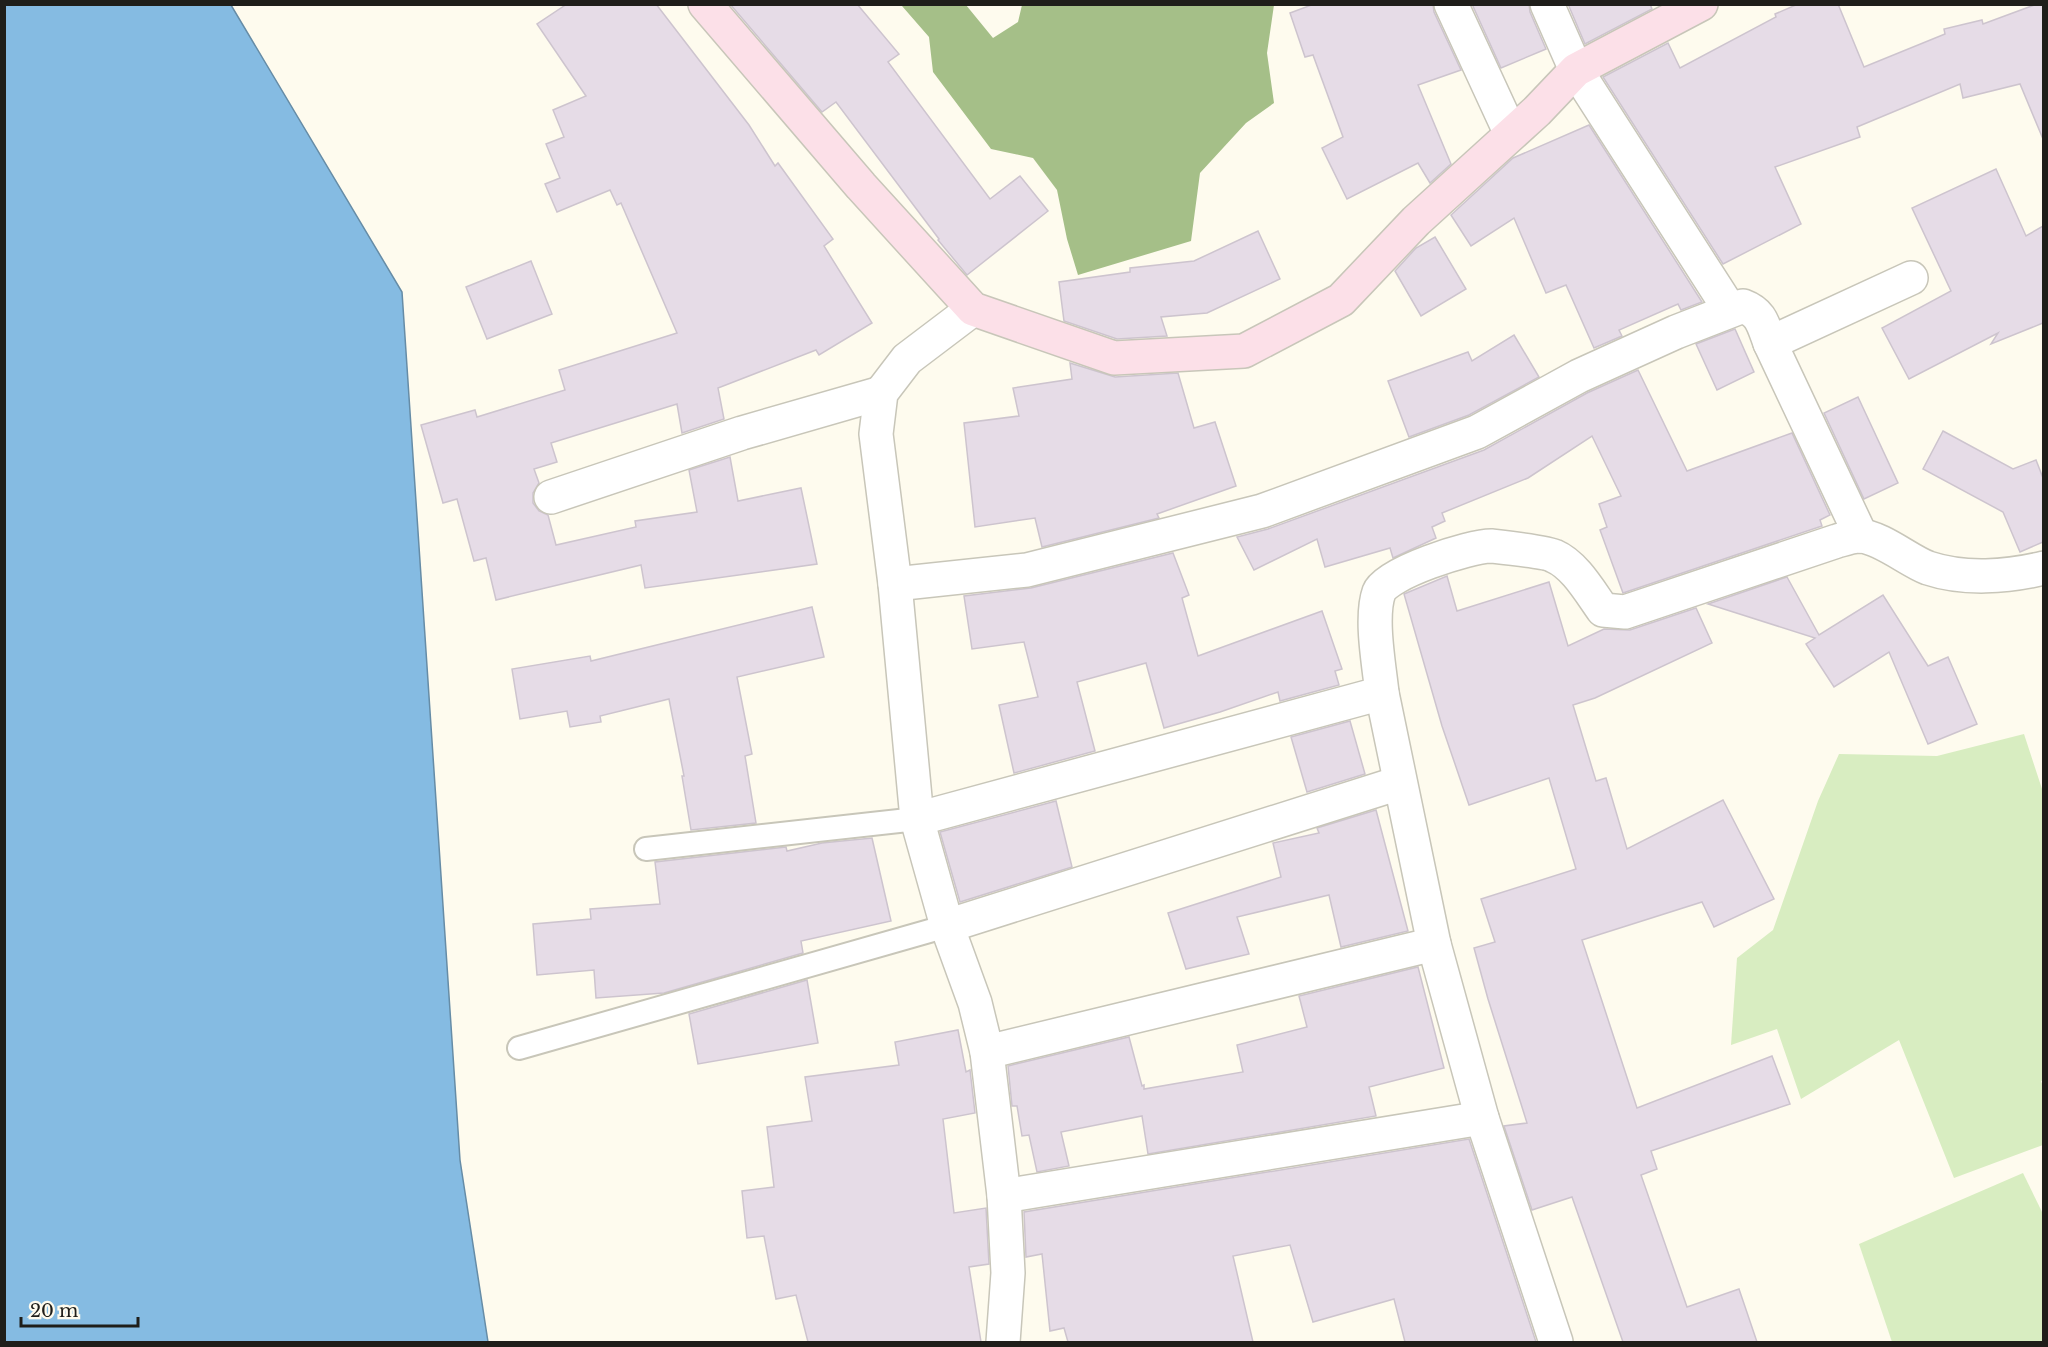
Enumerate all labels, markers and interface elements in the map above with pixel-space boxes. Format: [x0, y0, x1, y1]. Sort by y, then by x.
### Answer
scale bar [21, 1290, 138, 1328]
text: 20 m [30, 1300, 78, 1322]

